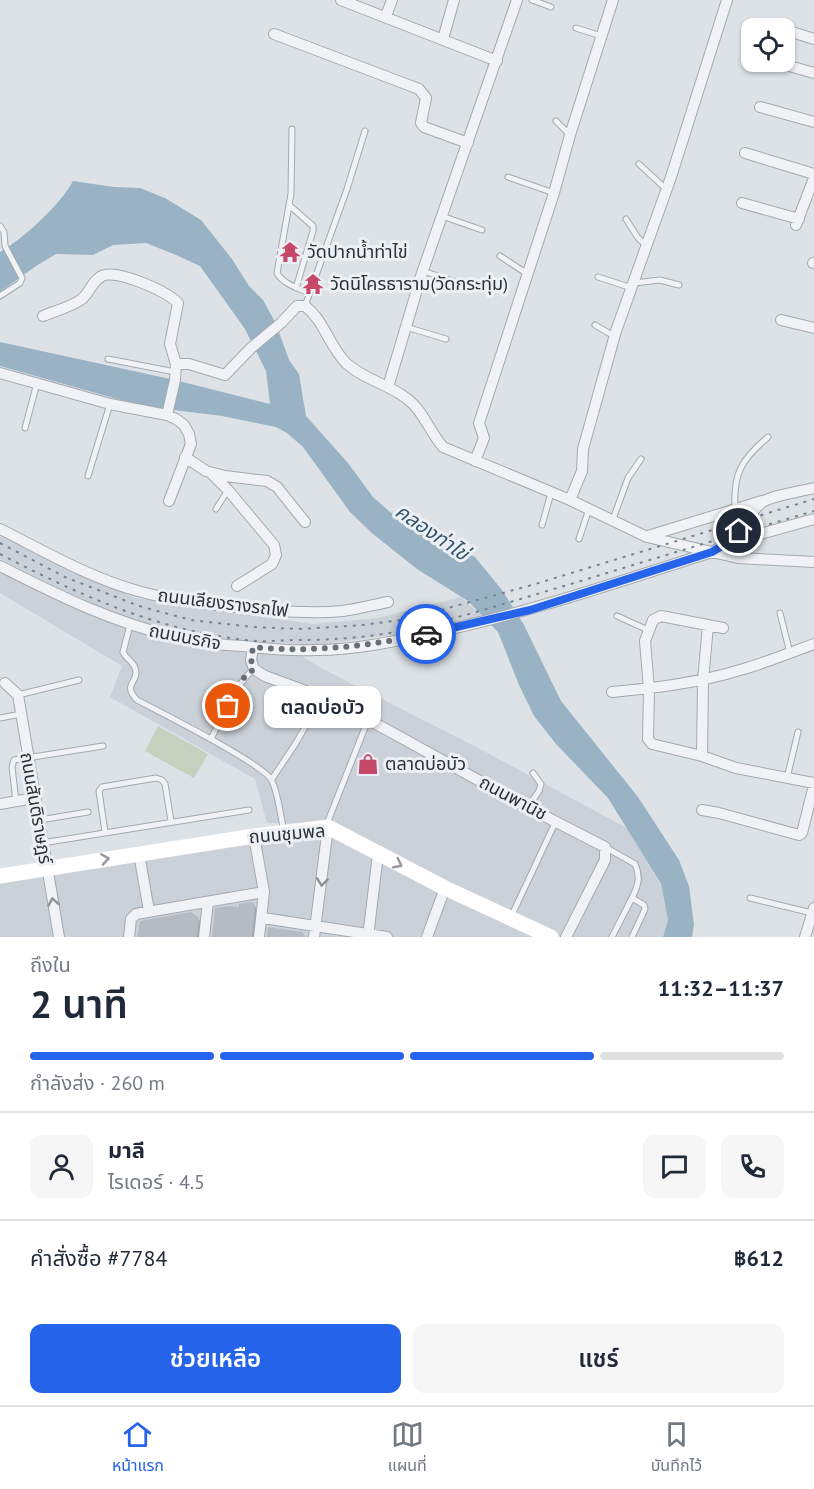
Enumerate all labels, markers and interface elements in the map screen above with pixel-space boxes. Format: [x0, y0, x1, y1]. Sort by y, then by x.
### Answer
map controls [741, 18, 795, 72]
button: locate [741, 18, 795, 72]
place label: วัดปากน้ำท่าไข่ [307, 239, 408, 263]
temple icon: วัดปากน้ำท่าไข่ [278, 240, 302, 264]
temple icon: วัดนิโครธาราม(วัดกระทุ่ม) [301, 272, 325, 296]
place label: วัดนิโครธาราม(วัดกระทุ่ม) [330, 272, 508, 295]
water label: คลองท่าไข่ [390, 498, 476, 568]
pin [713, 505, 764, 556]
icon: home [722, 514, 755, 547]
street label: ถนนเลียงรางรถไฟ [156, 583, 290, 622]
courier [396, 604, 456, 664]
street label: ถนนนรกิจ [147, 618, 223, 655]
icon: car [410, 618, 443, 651]
pin [202, 680, 253, 731]
callout: ตลดบ่อบัว [264, 685, 381, 727]
icon: bag [211, 689, 244, 722]
text: ตลดบ่อบัว [281, 694, 365, 720]
street label: ถนนสันติราษฎร์ [15, 750, 58, 866]
shop icon: ตลาดบ่อบัว [356, 752, 380, 776]
place label: ตลาดบ่อบัว [385, 752, 466, 775]
street label: ถนนพานิช [475, 770, 551, 825]
street label: ถนนชุมพล [248, 819, 326, 848]
one-way arrow [99, 853, 109, 866]
one-way arrow [392, 857, 403, 869]
one-way arrow [316, 877, 328, 887]
one-way arrow [47, 898, 60, 908]
text: ถึงใน [30, 952, 71, 978]
text: 11:32–11:37 [658, 974, 784, 1002]
text: 2 นาที [30, 978, 128, 1029]
text: กำลังส่ง · 260 m [30, 1070, 165, 1096]
button: person [30, 1135, 93, 1198]
button: chat [643, 1135, 706, 1198]
button: phone [721, 1135, 784, 1198]
text: มาลี [108, 1136, 145, 1164]
text: ไรเดอร์ · 4.5 [108, 1169, 205, 1195]
text: คำสั่งซื้อ #7784 [30, 1244, 168, 1272]
text: ฿612 [734, 1244, 784, 1272]
button: ช่วยเหลือ [30, 1324, 401, 1393]
button: แชร์ [413, 1324, 784, 1393]
tab: หน้าแรก [112, 1418, 164, 1478]
tab: แผนที่ [388, 1418, 427, 1478]
tab: บันทึกไว้ [651, 1418, 702, 1478]

